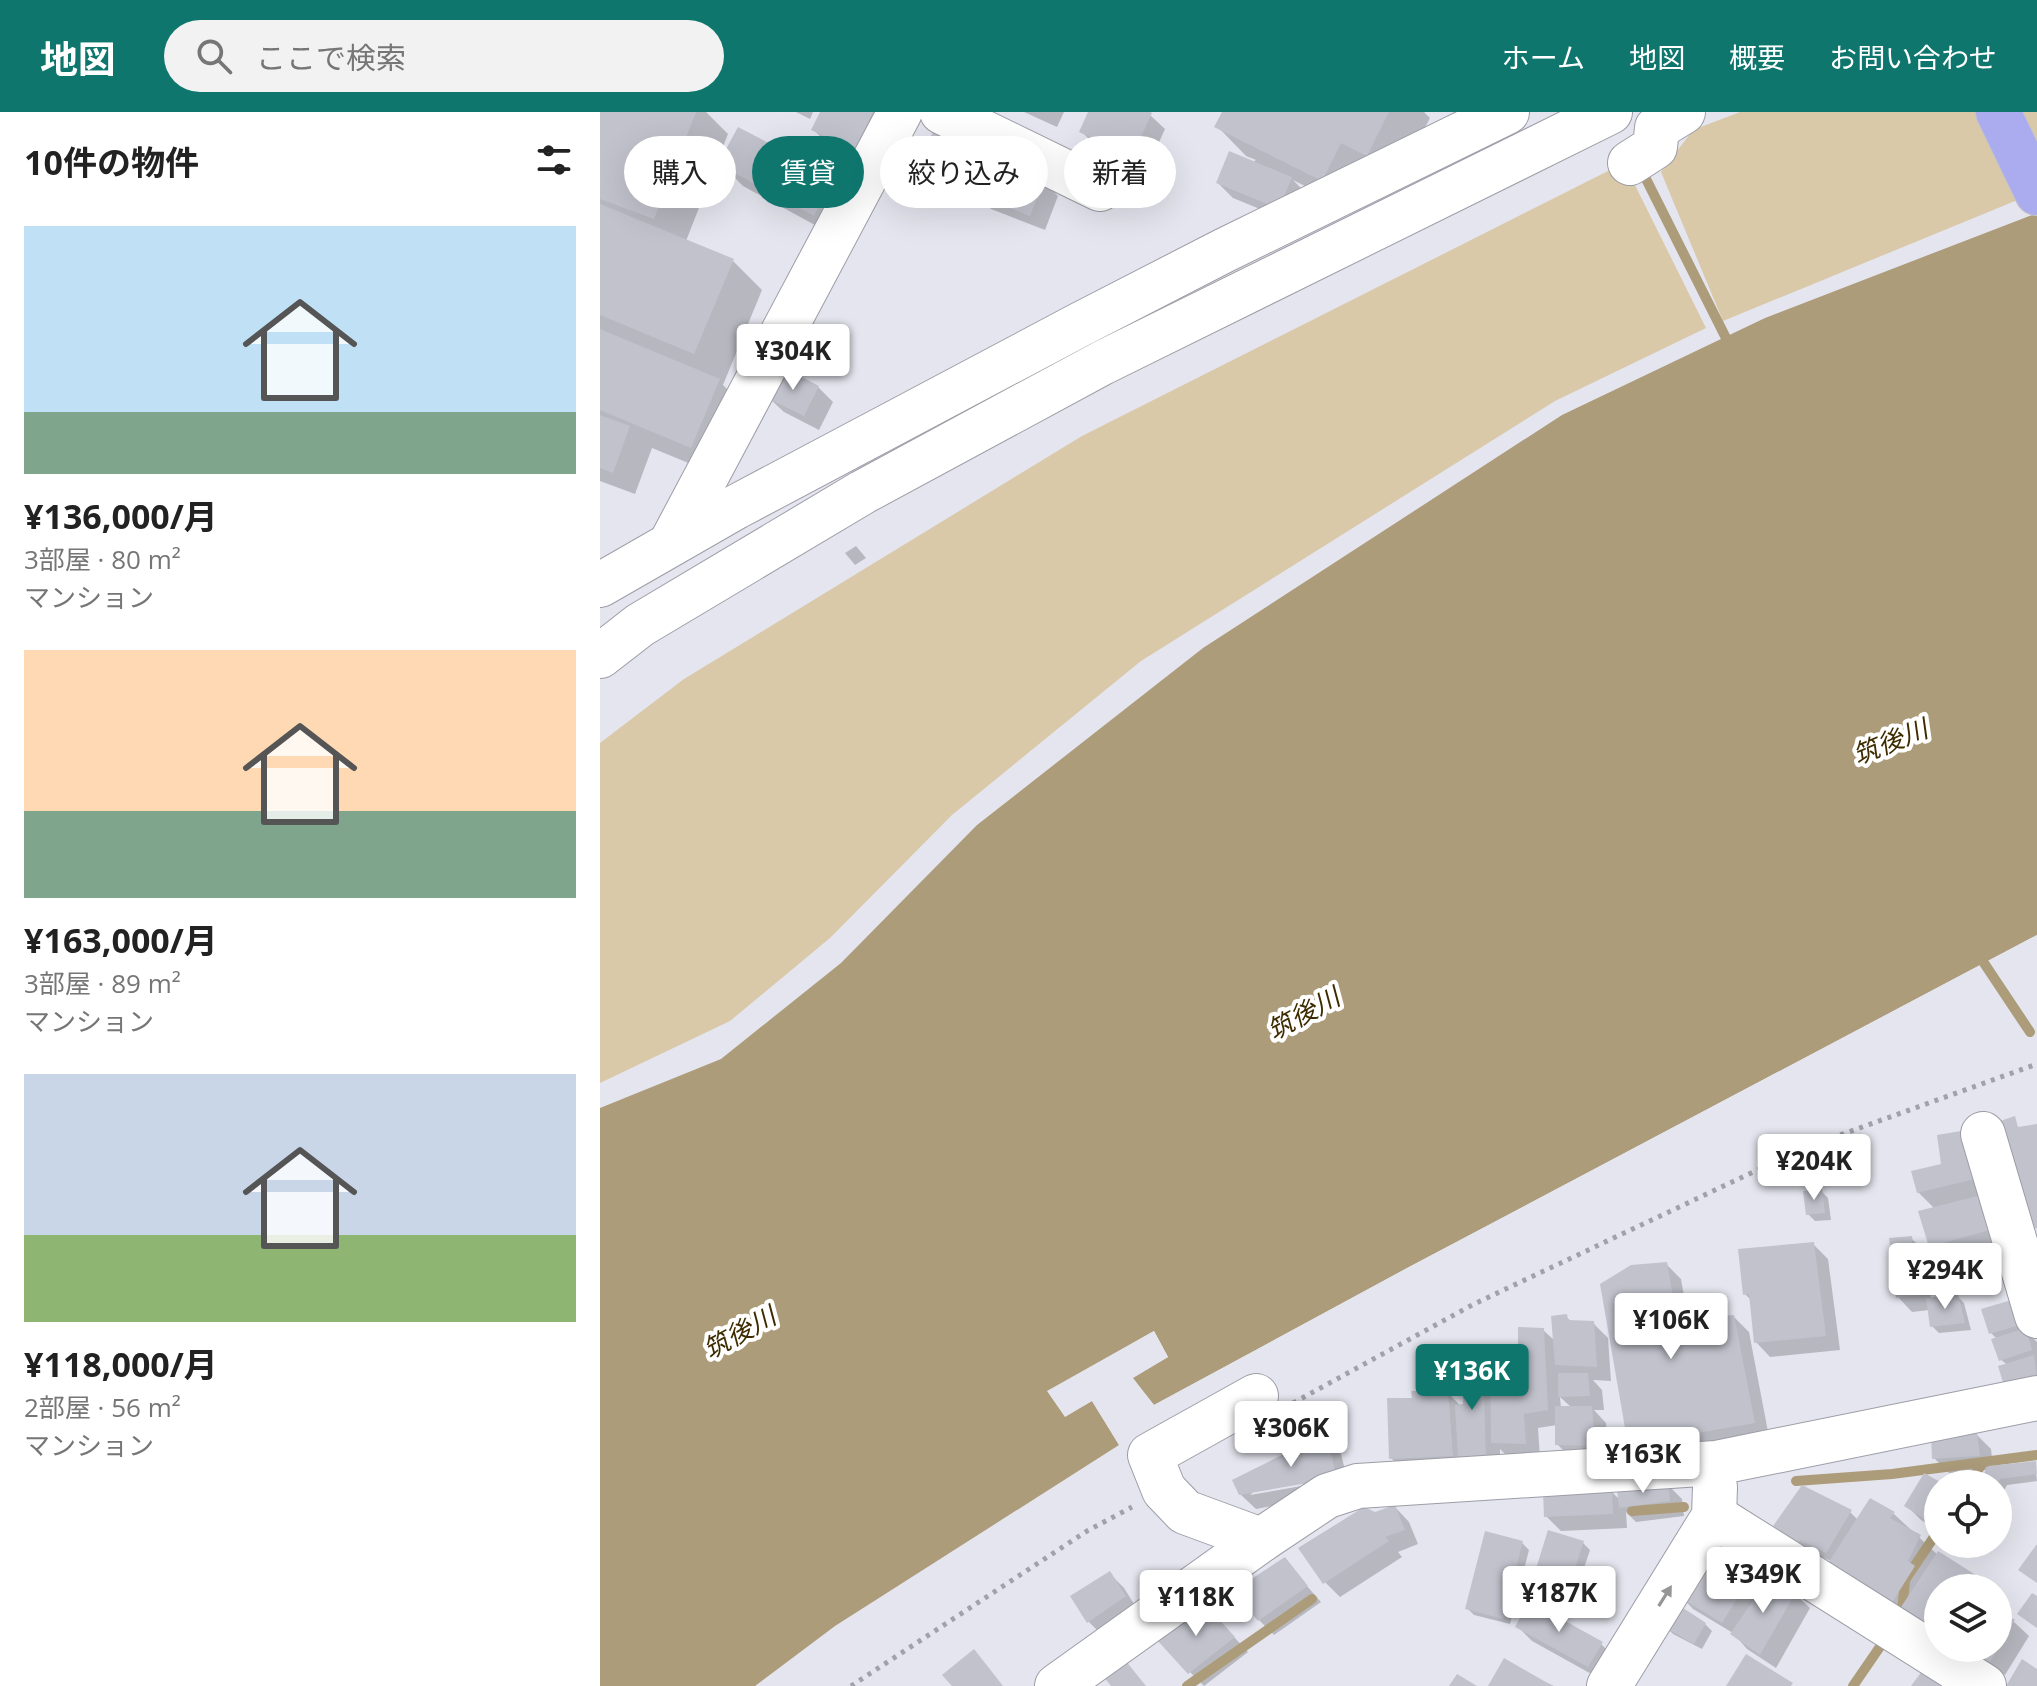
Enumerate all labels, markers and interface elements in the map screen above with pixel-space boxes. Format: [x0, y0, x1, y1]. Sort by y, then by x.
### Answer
search box [164, 20, 724, 92]
text: 地図 [40, 32, 116, 84]
icon: search [192, 34, 236, 78]
text: ここで検索 [256, 37, 406, 78]
text: ホーム [1502, 38, 1585, 76]
text: 地図 [1629, 38, 1685, 76]
text: 概要 [1729, 38, 1785, 76]
text: お問い合わせ [1829, 38, 1997, 76]
chip: 購入 [624, 136, 736, 208]
chip: 賃貸 [752, 136, 864, 208]
chip: 絞り込み [880, 136, 1048, 208]
chip: 新着 [1064, 136, 1176, 208]
icon: filters [532, 138, 576, 182]
text: 10件の物件 [24, 139, 199, 185]
icon: home [228, 278, 372, 422]
pin: ¥304K [737, 324, 849, 392]
text: ¥304K [755, 332, 831, 368]
text: ¥136,000/月 [24, 493, 218, 539]
text: 3部屋 · 80 m² [24, 541, 181, 577]
text: マンション [24, 579, 154, 615]
icon: home [228, 702, 372, 846]
water label: 筑後川 [1847, 709, 1936, 772]
text: ¥163,000/月 [24, 917, 218, 963]
text: 3部屋 · 89 m² [24, 965, 181, 1001]
water label: 筑後川 [1260, 977, 1348, 1048]
text: マンション [24, 1003, 154, 1039]
icon: home [228, 1126, 372, 1270]
pin: ¥204K [1758, 1134, 1870, 1202]
text: ¥204K [1776, 1142, 1852, 1178]
pin: ¥294K [1889, 1243, 2001, 1311]
text: ¥294K [1907, 1251, 1983, 1287]
pin: ¥106K [1615, 1293, 1727, 1361]
water label: 筑後川 [696, 1296, 784, 1367]
text: ¥106K [1633, 1301, 1709, 1337]
text: ¥118,000/月 [24, 1341, 218, 1387]
pin: ¥136K [1416, 1344, 1528, 1412]
text: ¥136K [1434, 1352, 1510, 1388]
text: 2部屋 · 56 m² [24, 1389, 181, 1425]
pin: ¥306K [1235, 1401, 1347, 1469]
text: ¥306K [1253, 1409, 1329, 1445]
text: マンション [24, 1427, 154, 1463]
pin: ¥163K [1587, 1427, 1699, 1495]
text: ¥163K [1605, 1435, 1681, 1471]
map controls [1924, 1470, 2012, 1662]
button: locate [1924, 1470, 2012, 1558]
pin: ¥349K [1707, 1547, 1819, 1615]
text: ¥349K [1725, 1555, 1801, 1591]
pin: ¥187K [1503, 1566, 1615, 1634]
pin: ¥118K [1140, 1570, 1252, 1638]
text: ¥187K [1521, 1574, 1597, 1610]
button: layers [1924, 1574, 2012, 1662]
text: ¥118K [1158, 1578, 1234, 1614]
one-way arrow [1657, 1585, 1671, 1607]

